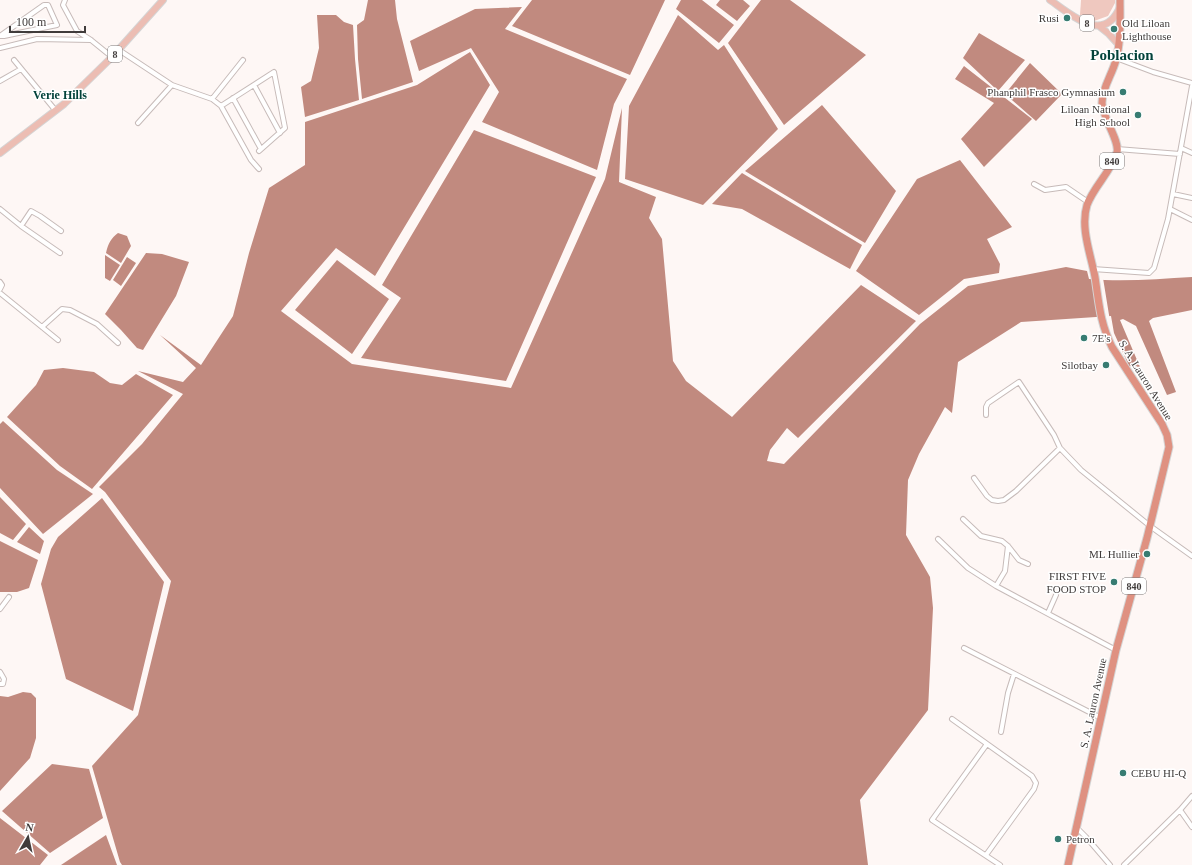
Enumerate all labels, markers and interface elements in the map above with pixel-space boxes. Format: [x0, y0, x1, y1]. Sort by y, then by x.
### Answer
scale bar [10, 8, 85, 34]
place label: Rusi [1039, 12, 1059, 24]
marker: Rusi [1062, 13, 1072, 23]
text: 100 m [16, 15, 47, 29]
road number: 8 [1080, 15, 1094, 31]
place label: Old Liloan Lighthouse [1122, 17, 1172, 42]
marker: Old Liloan Lighthouse [1109, 24, 1119, 34]
road number: 8 [108, 46, 122, 62]
district label: Poblacion [1090, 47, 1154, 63]
place label: Phanphil Frasco Gymnasium [987, 86, 1115, 98]
marker: Phanphil Frasco Gymnasium [1118, 87, 1128, 97]
district label: Verie Hills [33, 88, 87, 102]
place label: Liloan National High School [1061, 103, 1130, 128]
marker: Liloan National High School [1133, 110, 1143, 120]
road number: 840 [1100, 153, 1124, 169]
place label: 7E's [1092, 332, 1110, 344]
marker: 7E's [1079, 333, 1089, 343]
street label: S. A. Lauron Avenue [1117, 338, 1175, 422]
place label: Silotbay [1061, 359, 1098, 371]
marker: Silotbay [1101, 360, 1111, 370]
place label: ML Hullier [1089, 548, 1139, 560]
marker: ML Hullier [1142, 549, 1152, 559]
place label: FIRST FIVE FOOD STOP [1047, 570, 1106, 595]
marker: FIRST FIVE FOOD STOP [1109, 577, 1119, 587]
road number: 840 [1122, 578, 1146, 594]
street label: S. A. Lauron Avenue [1078, 657, 1108, 749]
place label: CEBU HI-Q [1131, 767, 1186, 779]
marker: CEBU HI-Q [1118, 768, 1128, 778]
north arrow [8, 817, 48, 857]
text: N [25, 821, 34, 834]
place label: Petron [1066, 833, 1095, 845]
marker: Petron [1053, 834, 1063, 844]

